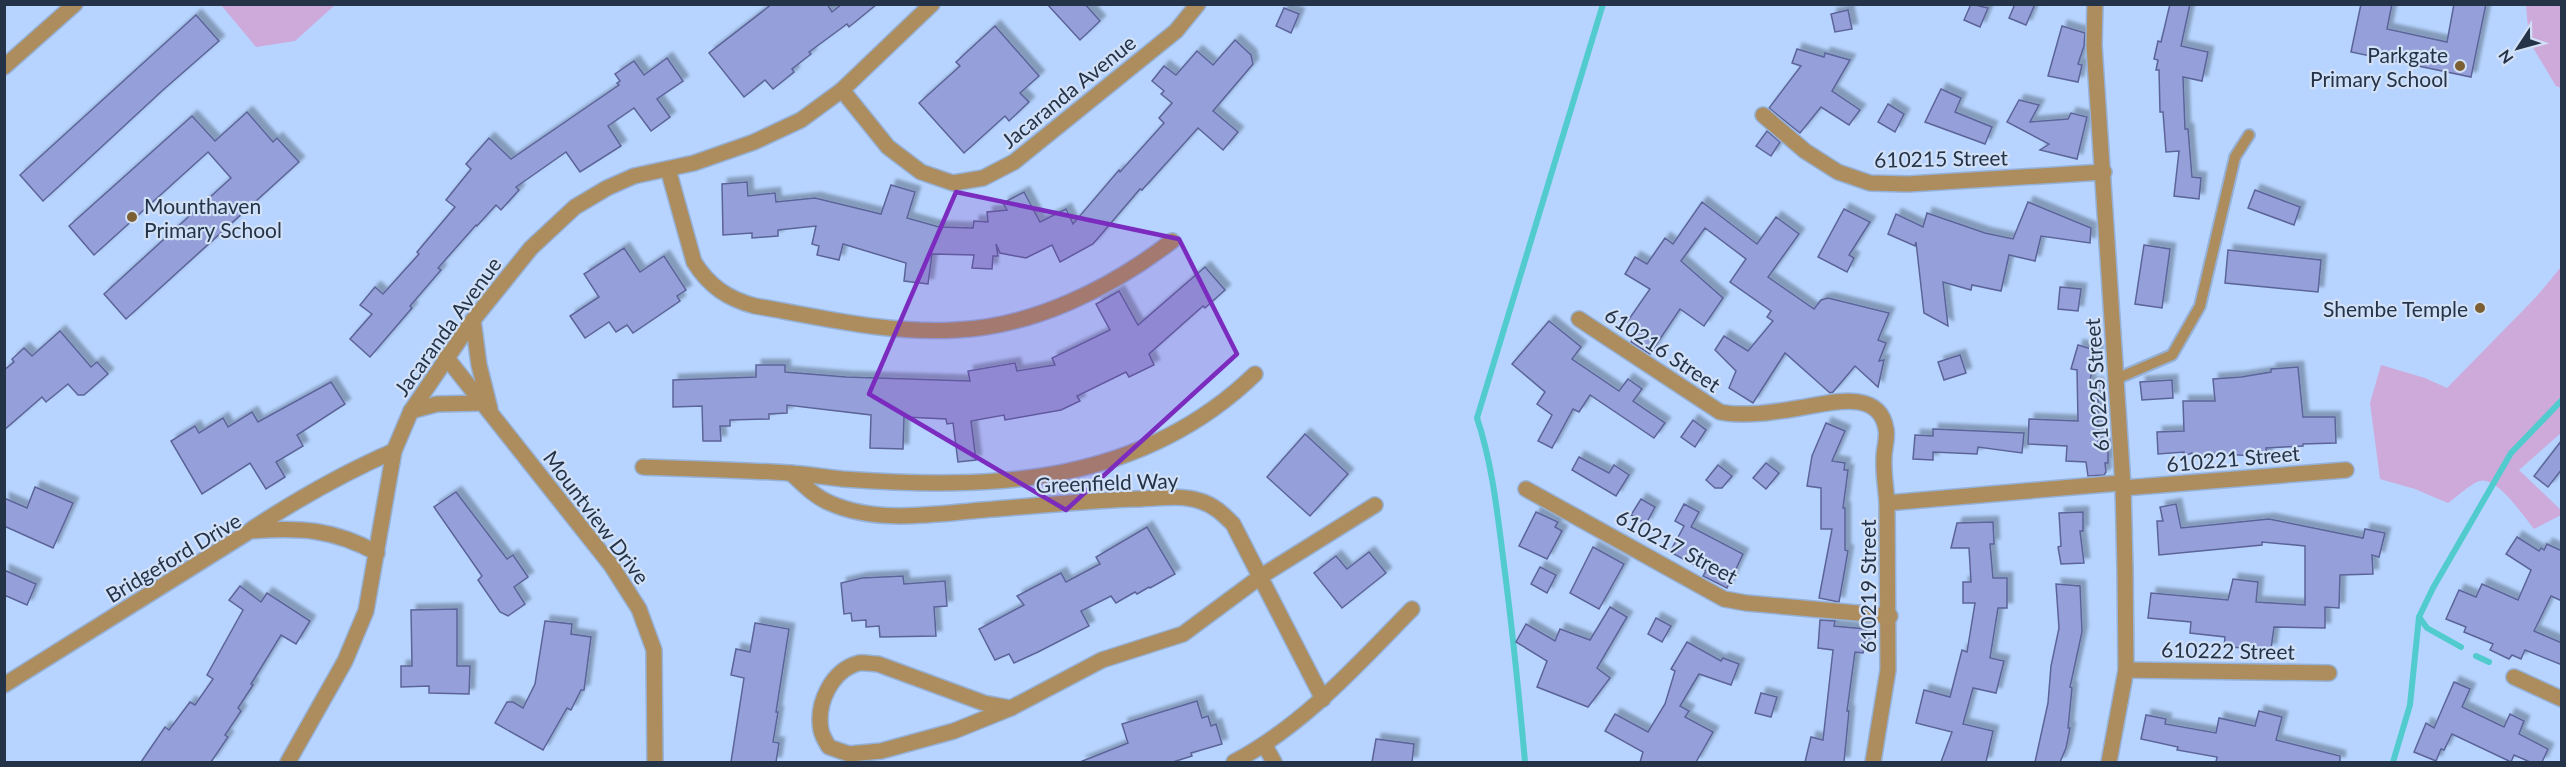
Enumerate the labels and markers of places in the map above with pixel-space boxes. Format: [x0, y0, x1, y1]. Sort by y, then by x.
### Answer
place label: Parkgate Primary School [2310, 42, 2448, 91]
marker: Parkgate Primary School [2453, 59, 2467, 73]
place label: Mounthaven Primary School [144, 193, 282, 242]
marker: Mounthaven Primary School [125, 210, 139, 224]
place label: Shembe Temple [2323, 296, 2468, 321]
marker: Shembe Temple [2473, 301, 2487, 315]

